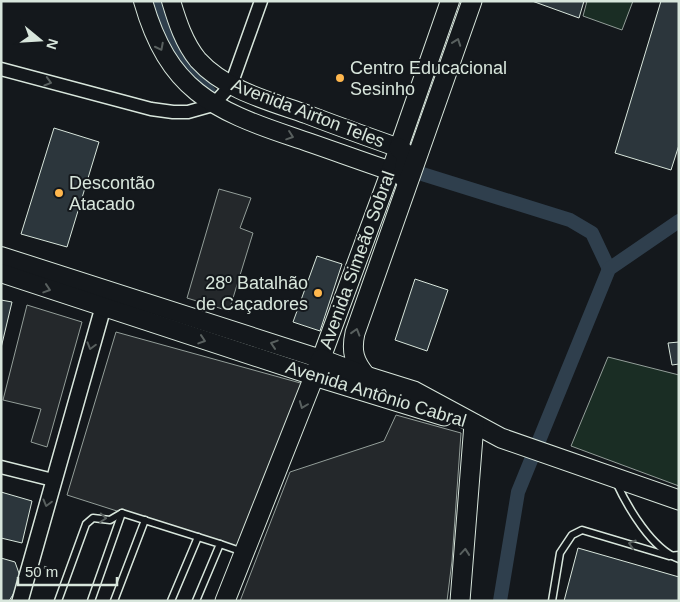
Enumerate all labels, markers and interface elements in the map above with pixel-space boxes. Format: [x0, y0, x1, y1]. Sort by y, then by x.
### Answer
north arrow [15, 15, 65, 65]
text: N [43, 37, 62, 51]
one-way arrow [451, 39, 461, 47]
one-way arrow [154, 42, 164, 51]
place label: Centro Educacional Sesinho [350, 58, 507, 99]
marker: Centro Educacional Sesinho [334, 72, 346, 84]
street label: Avenida Airton Teles [229, 75, 387, 151]
one-way arrow [44, 76, 53, 87]
one-way arrow [285, 131, 294, 141]
street label: Avenida Simeão Sobral [315, 168, 399, 352]
place label: Descontão Atacado [69, 173, 155, 214]
marker: Descontão Atacado [53, 187, 65, 199]
place label: 28º Batalhão de Caçadores [196, 273, 308, 314]
one-way arrow [43, 283, 51, 293]
marker: 28º Batalhão de Caçadores [312, 287, 324, 299]
one-way arrow [350, 328, 360, 336]
one-way arrow [197, 334, 205, 344]
one-way arrow [271, 340, 279, 350]
one-way arrow [87, 342, 97, 350]
street label: Avenida Antônio Cabral [283, 357, 469, 431]
one-way arrow [298, 400, 308, 408]
one-way arrow [43, 498, 53, 506]
one-way arrow [99, 513, 107, 524]
one-way arrow [628, 540, 636, 550]
one-way arrow [459, 548, 470, 556]
scale bar [18, 554, 116, 586]
text: 50 m [25, 563, 58, 580]

